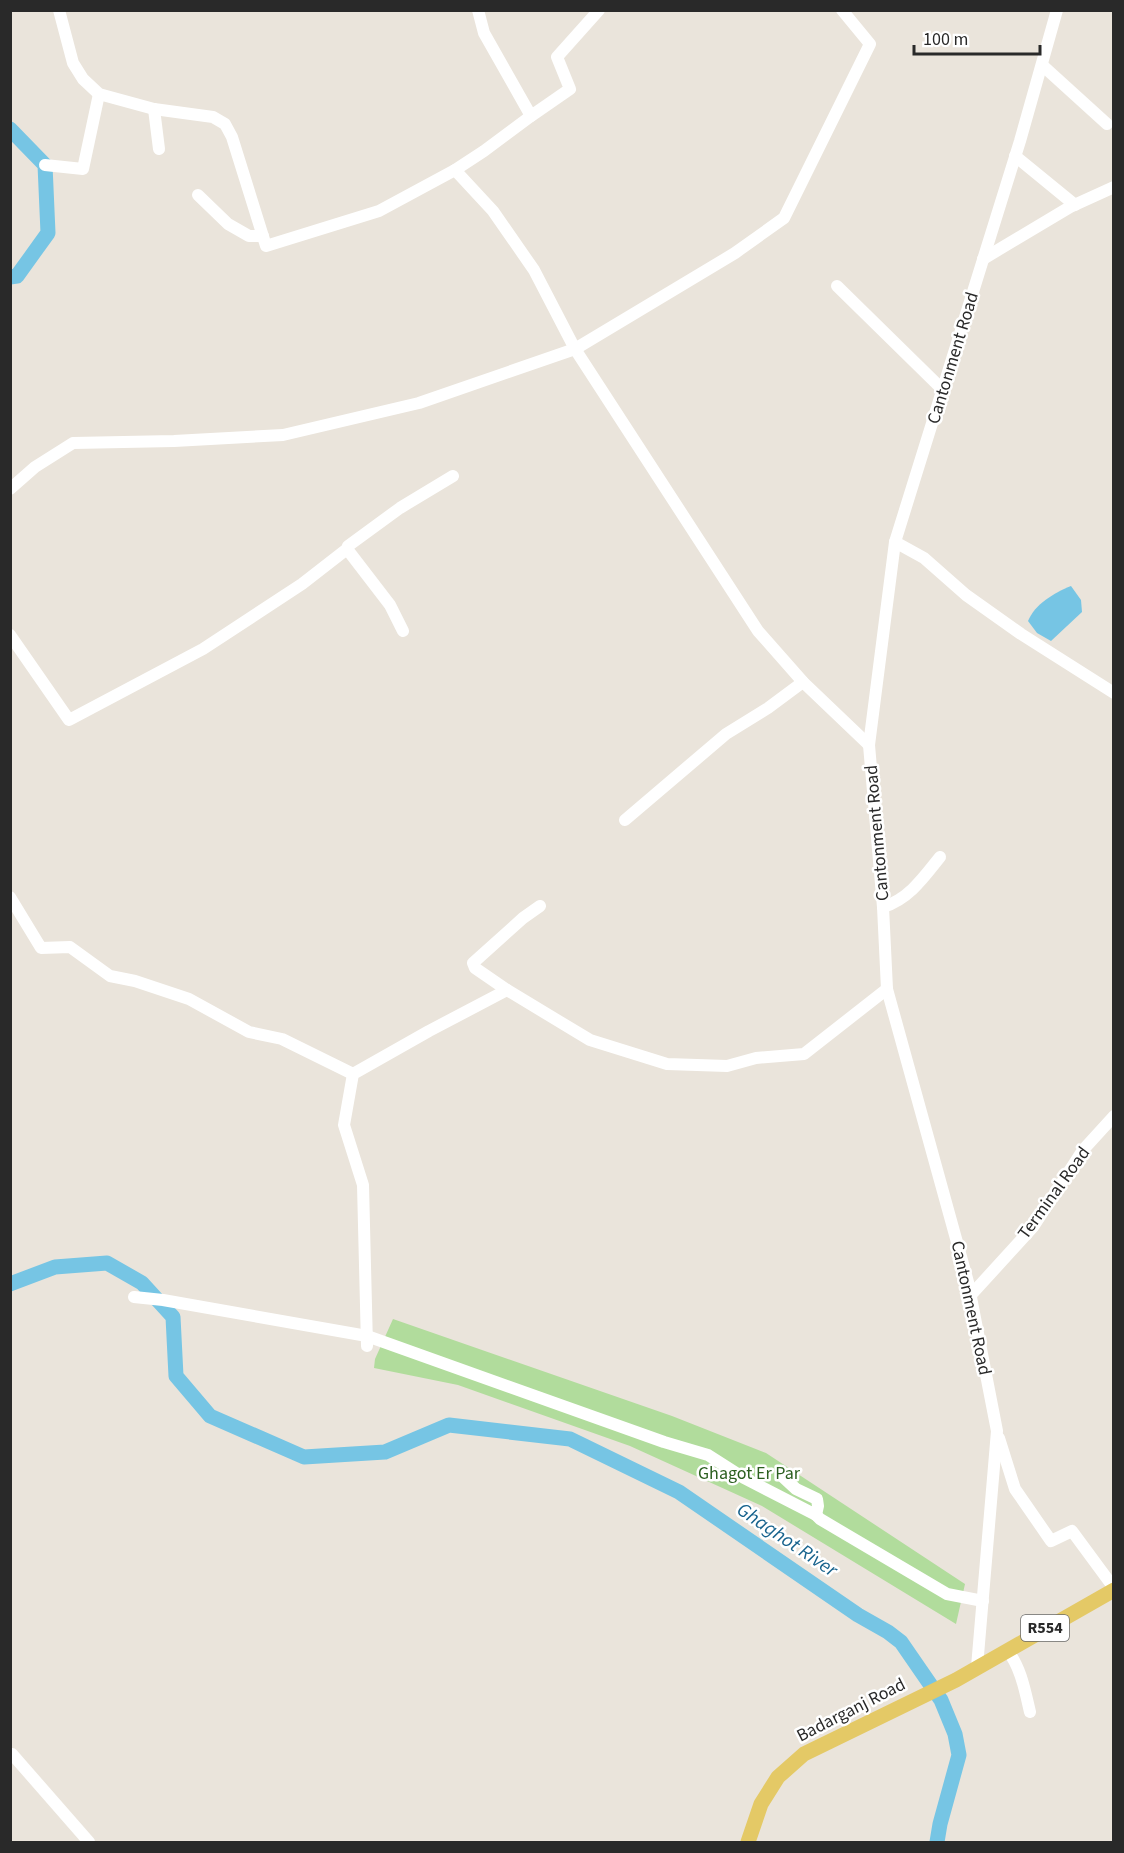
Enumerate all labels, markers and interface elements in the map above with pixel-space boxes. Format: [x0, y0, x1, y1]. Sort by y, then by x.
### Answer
scale bar [914, 18, 1040, 56]
text: 100 m [923, 27, 968, 52]
street label: Cantonment Road [921, 289, 985, 427]
street label: Cantonment Road [859, 764, 895, 902]
street label: Terminal Road [1012, 1142, 1096, 1244]
street label: Cantonment Road [945, 1239, 997, 1377]
park label: Ghagot Er Par [698, 1461, 801, 1486]
water label: Ghaghot River [731, 1496, 844, 1585]
road number: R554 [1021, 1615, 1069, 1641]
street label: Badarganj Road [792, 1672, 910, 1748]

